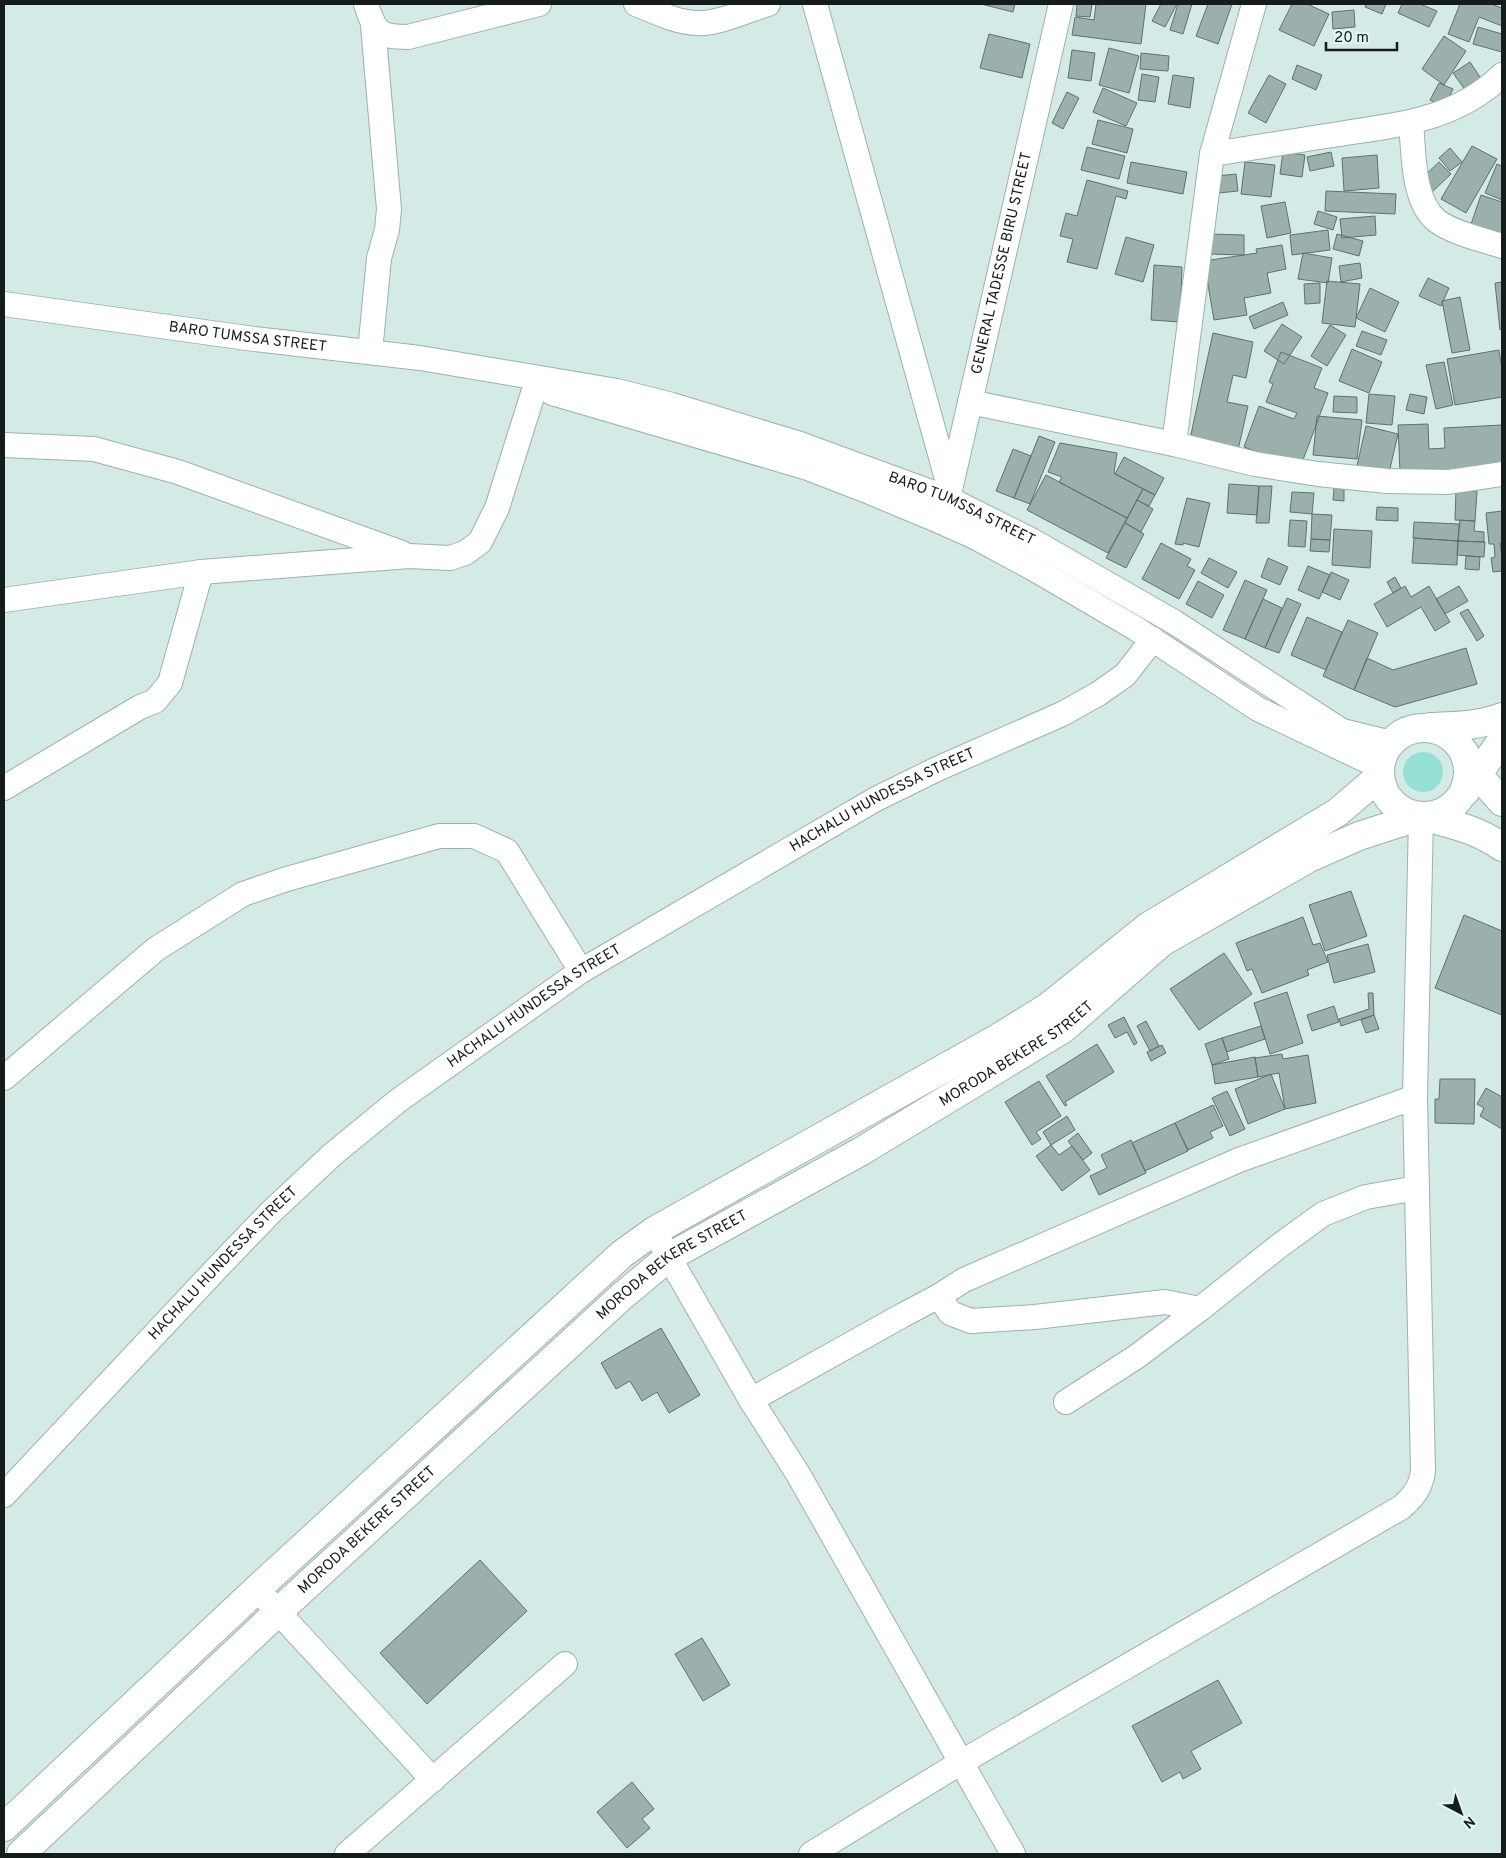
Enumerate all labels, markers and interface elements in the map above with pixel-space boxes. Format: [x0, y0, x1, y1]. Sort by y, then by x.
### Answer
scale bar [1326, 20, 1397, 52]
text: 20 m [1334, 29, 1369, 48]
street label: GENERAL TADESSE BIRU STREET [967, 150, 1036, 376]
street label: BARO TUMSSA STREET [168, 318, 328, 357]
street label: BARO TUMSSA STREET [886, 468, 1038, 550]
street label: HACHALU HUNDESSA STREET [786, 744, 978, 857]
street label: HACHALU HUNDESSA STREET [444, 940, 625, 1072]
street label: MORODA BEKERE STREET [936, 997, 1098, 1111]
street label: HACHALU HUNDESSA STREET [145, 1182, 302, 1344]
street label: MORODA BEKERE STREET [593, 1206, 751, 1324]
street label: MORODA BEKERE STREET [294, 1462, 440, 1598]
north arrow [1436, 1788, 1486, 1838]
text: N [1459, 1812, 1478, 1831]

